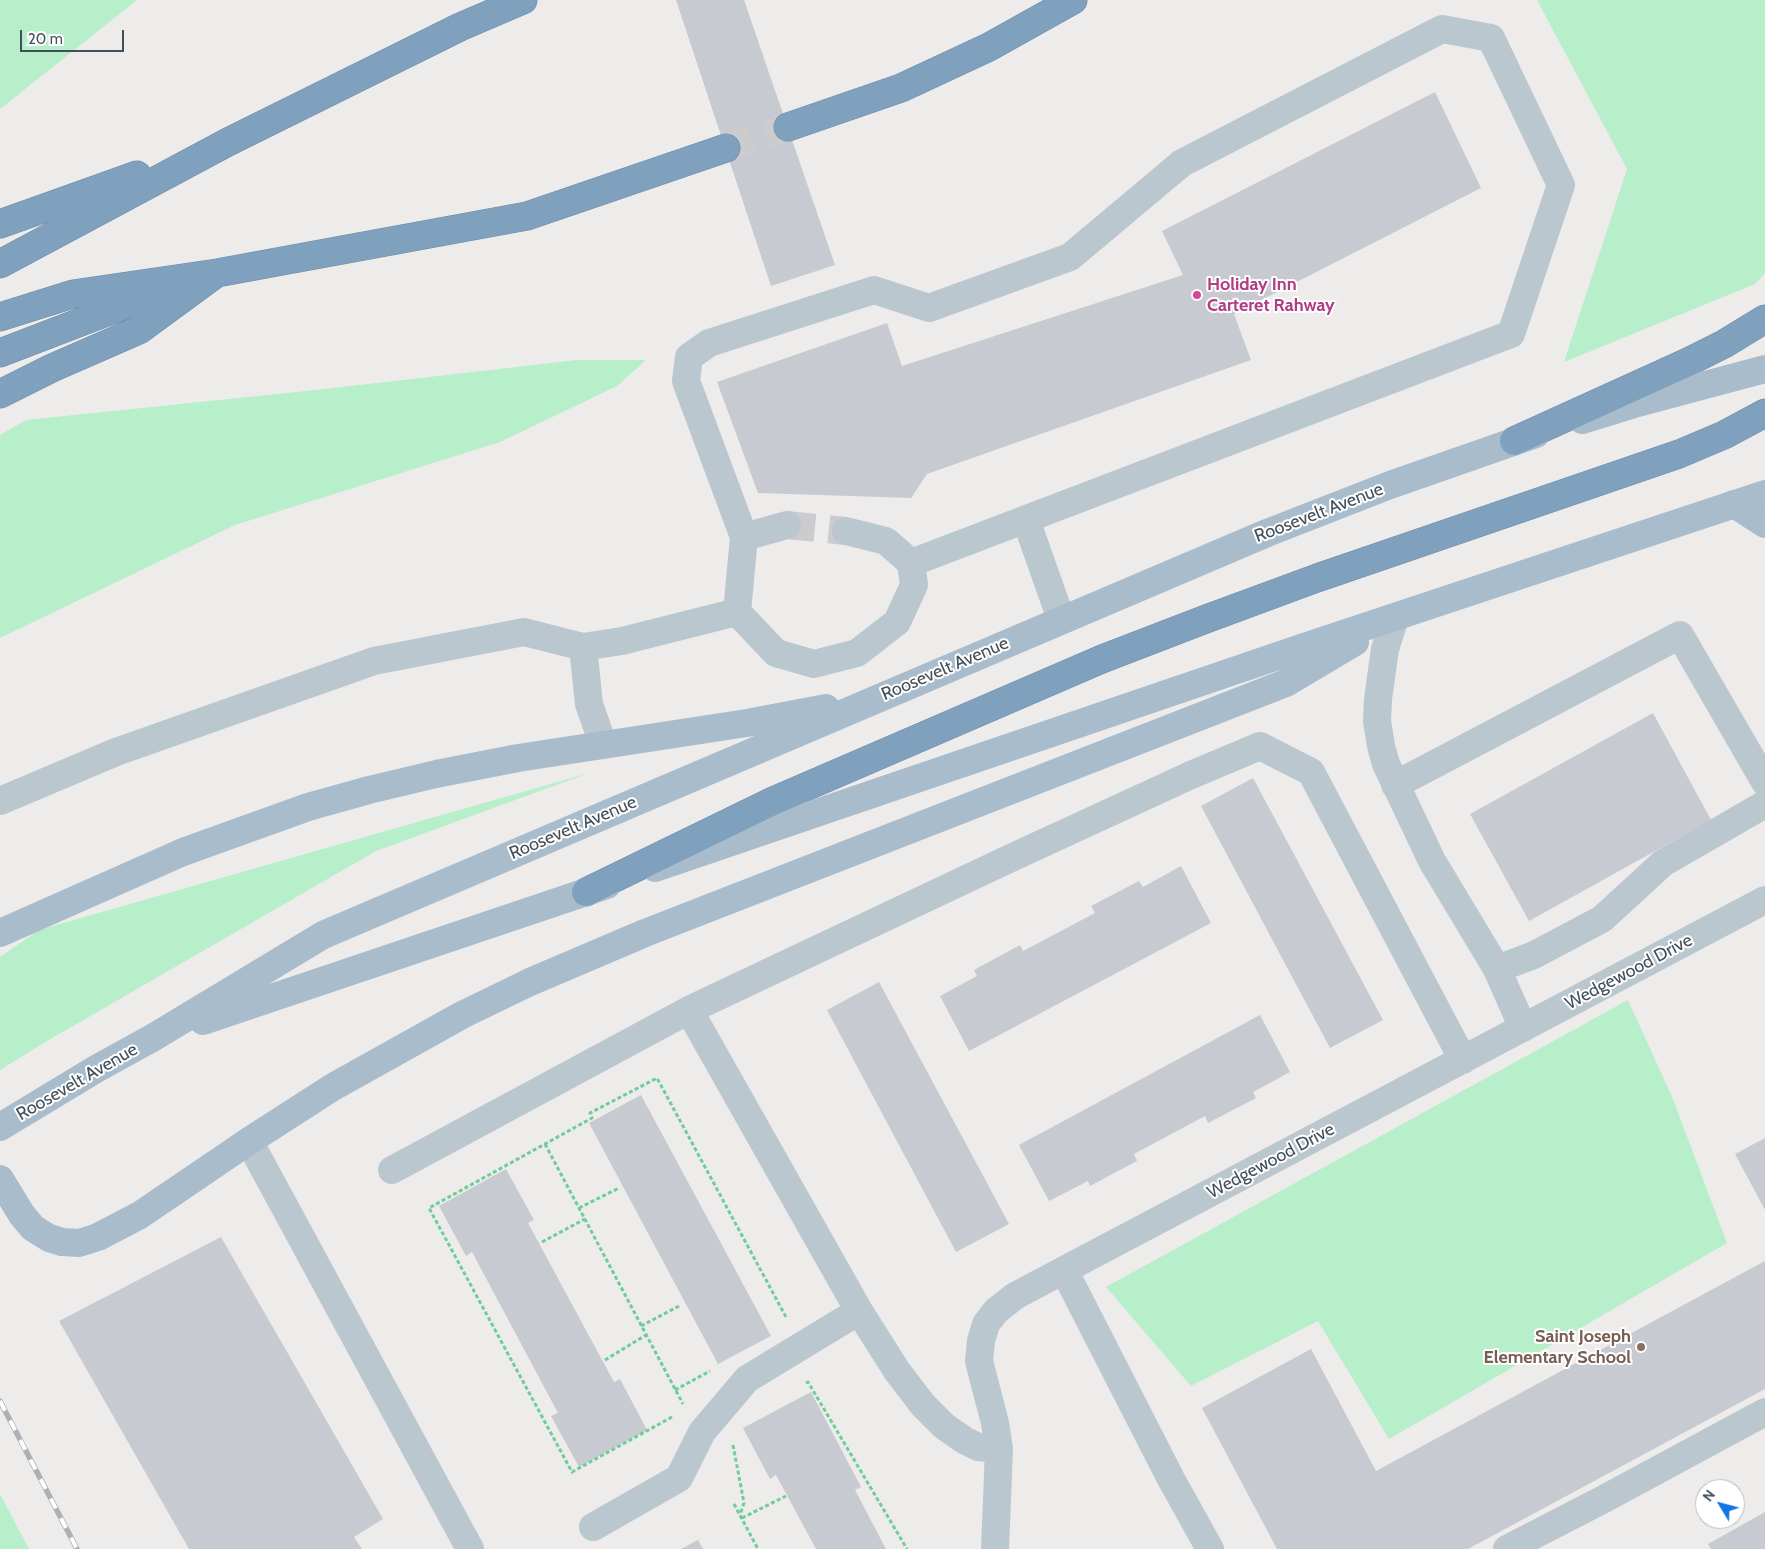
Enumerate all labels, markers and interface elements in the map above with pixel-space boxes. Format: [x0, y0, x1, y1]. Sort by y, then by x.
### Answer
scale bar [22, 20, 126, 52]
text: 20 m [28, 30, 63, 48]
place label: Holiday Inn Carteret Rahway [1207, 274, 1335, 316]
marker: Holiday Inn Carteret Rahway [1191, 289, 1203, 301]
street label: Roosevelt Avenue [1252, 479, 1386, 547]
street label: Roosevelt Avenue [878, 632, 1012, 706]
street label: Roosevelt Avenue [506, 791, 640, 865]
street label: Wedgewood Drive [1562, 929, 1696, 1015]
street label: Roosevelt Avenue [13, 1039, 141, 1125]
street label: Wedgewood Drive [1204, 1118, 1338, 1204]
place label: Saint Joseph Elementary School [1484, 1326, 1631, 1368]
marker: Saint Joseph Elementary School [1635, 1341, 1647, 1353]
north arrow [1695, 1479, 1745, 1529]
text: N [1699, 1486, 1719, 1505]

